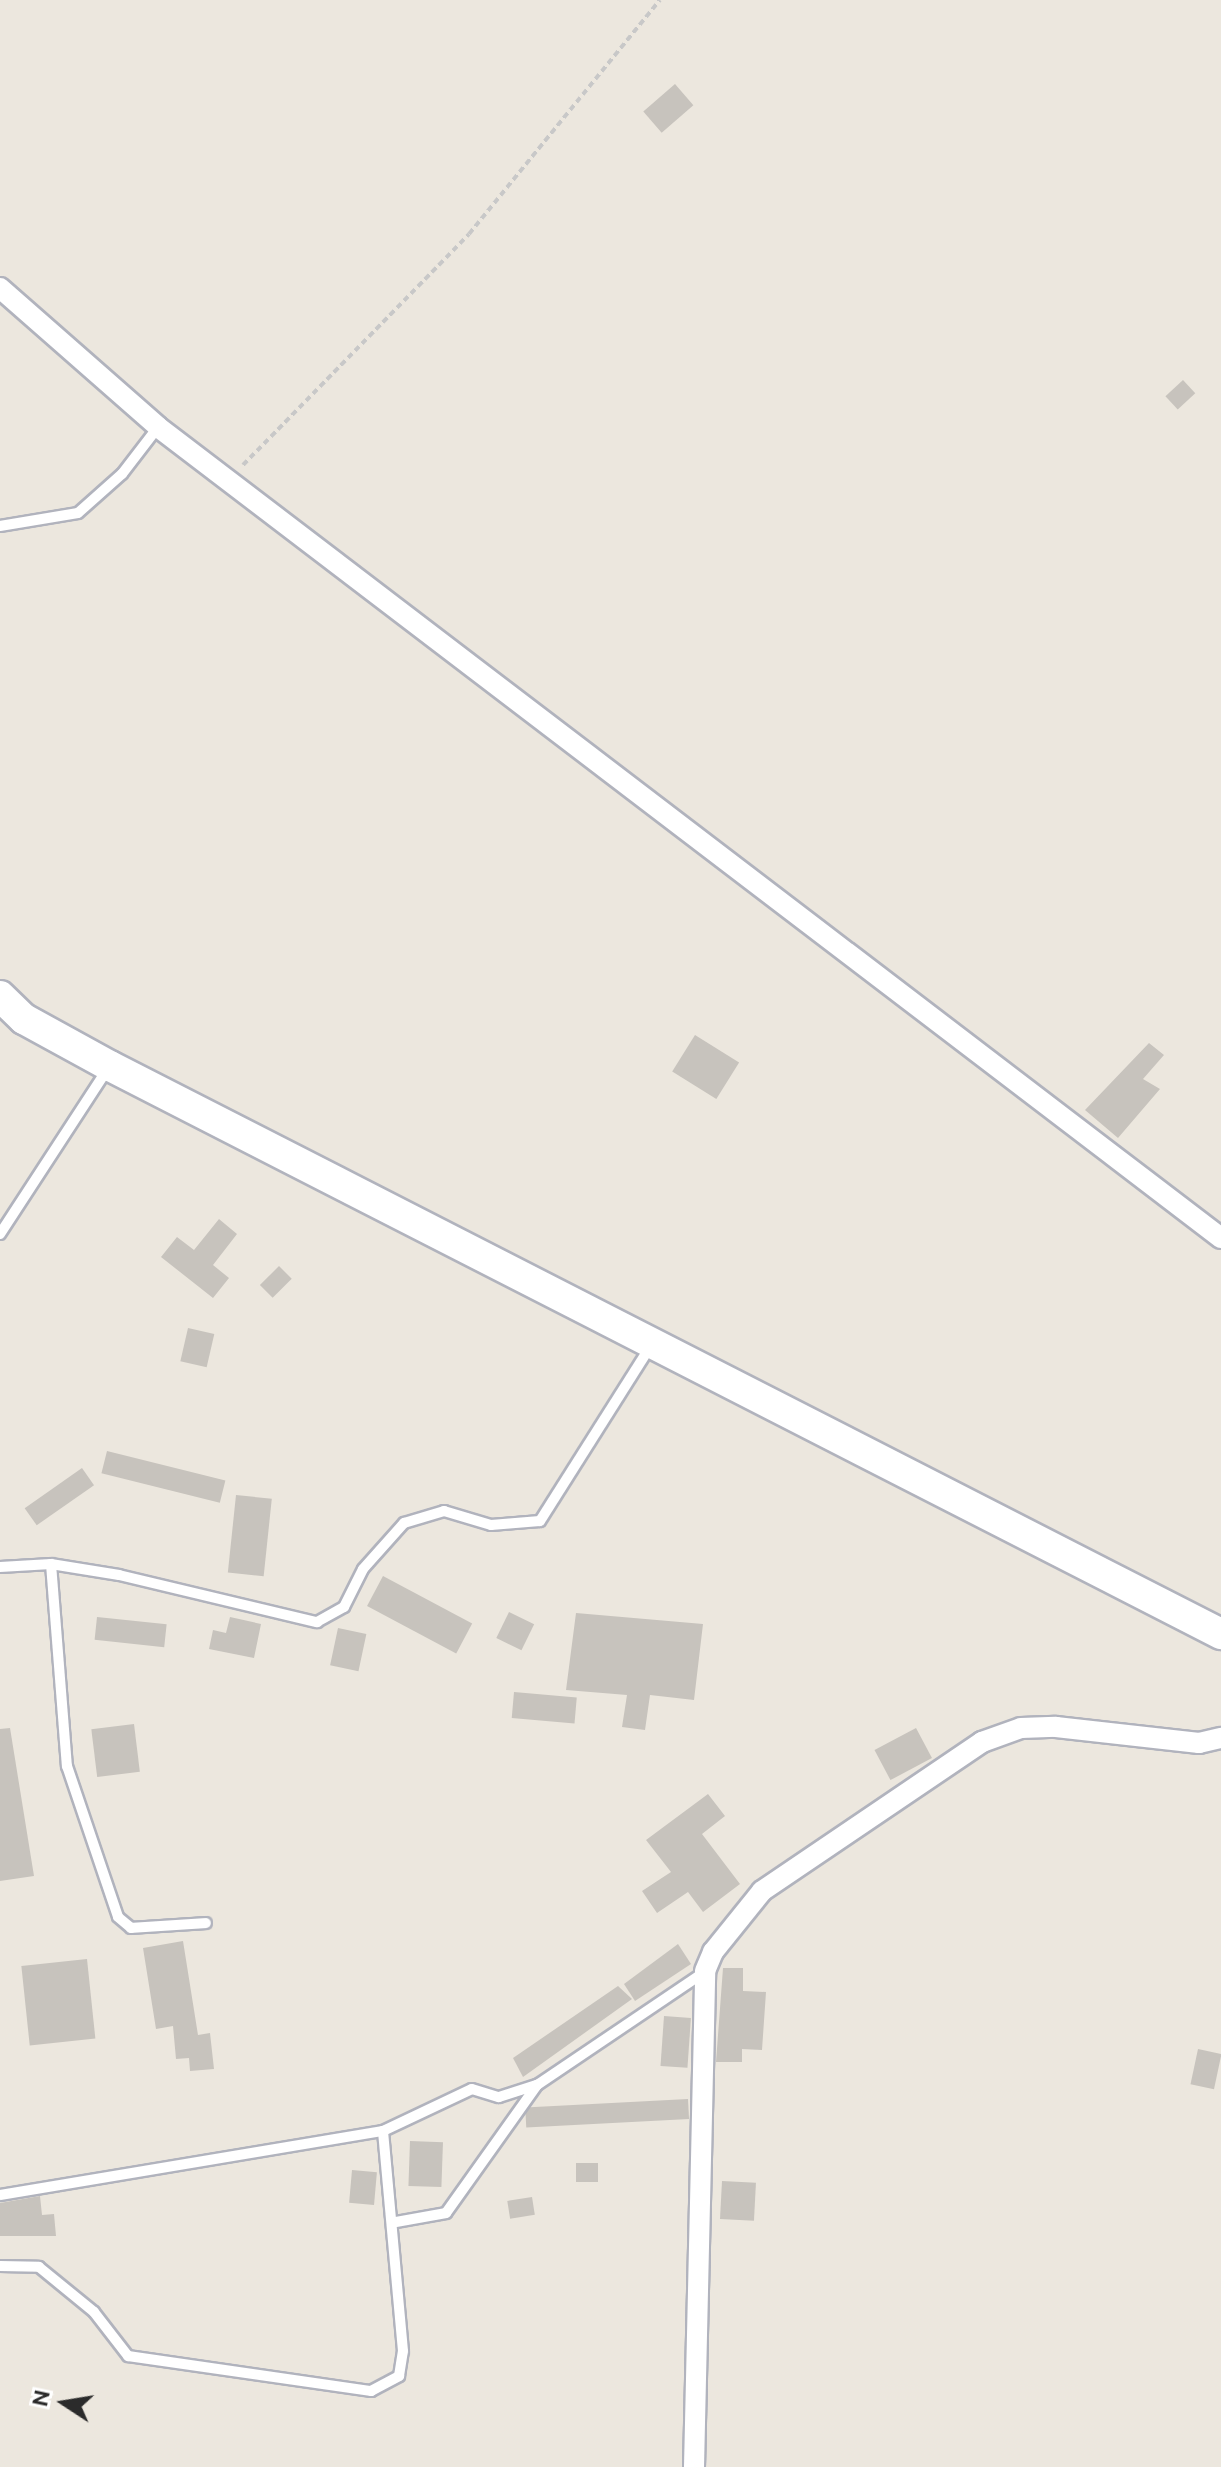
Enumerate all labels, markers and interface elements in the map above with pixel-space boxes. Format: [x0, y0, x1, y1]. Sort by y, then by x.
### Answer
north arrow [24, 2363, 104, 2443]
text: N [26, 2387, 54, 2409]

